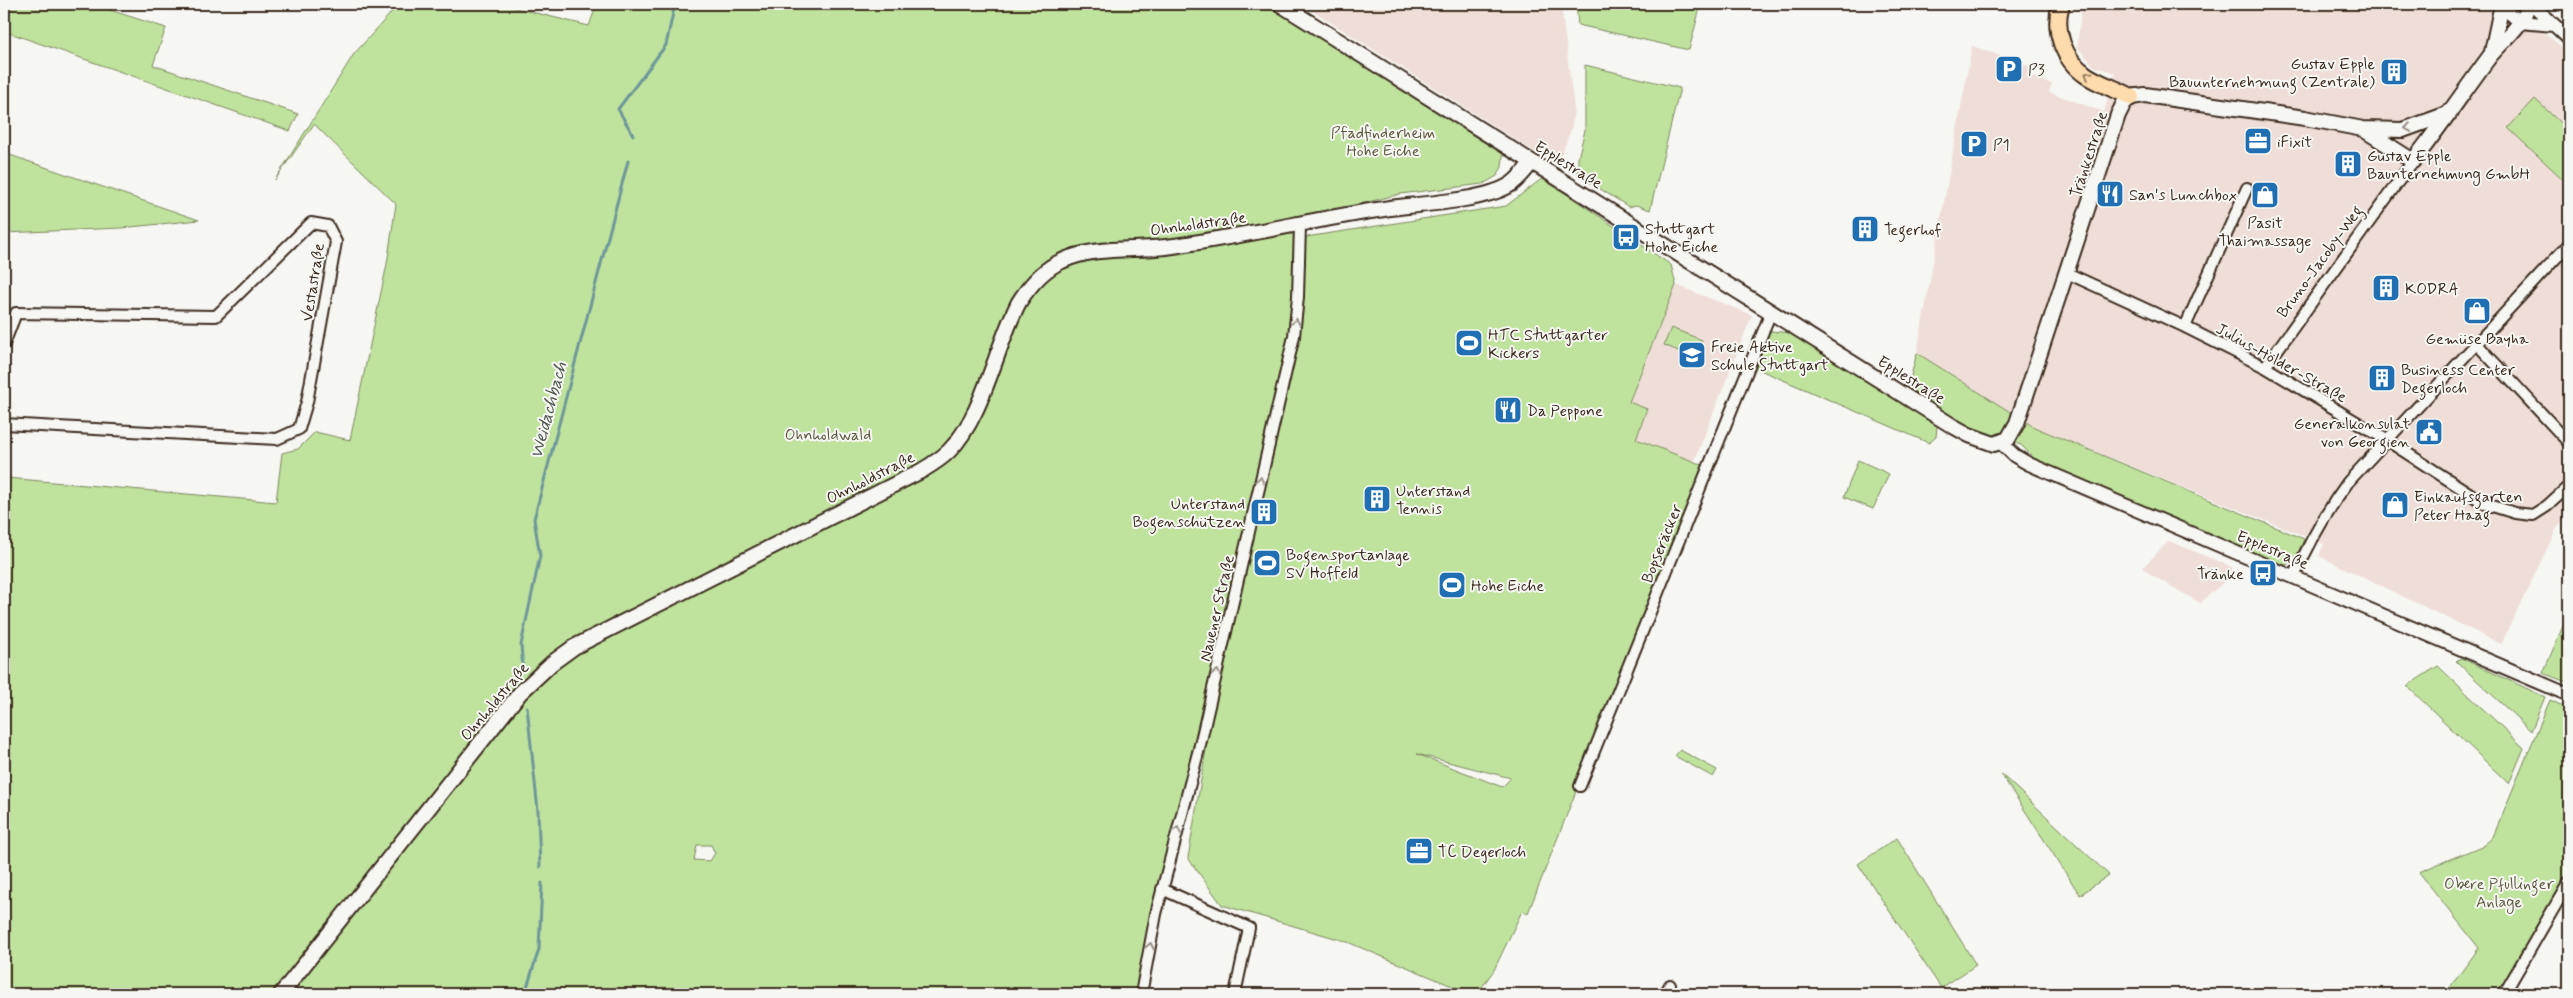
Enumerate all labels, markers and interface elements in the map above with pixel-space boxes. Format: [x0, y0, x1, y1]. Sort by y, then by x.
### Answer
parking icon: P3 [1994, 54, 2024, 84]
place label: Gustav Epple Bauunternehmung (Zentrale) [2169, 54, 2375, 94]
building icon: Gustav Epple Bauunternehmung (Zentrale) [2379, 57, 2409, 87]
place label: P3 [2028, 60, 2045, 81]
one-way arrow [2084, 71, 2093, 81]
street label: Tränkestraße [2066, 108, 2113, 200]
park label: Pfadfinderheim Hohe Eiche [1331, 123, 1435, 162]
one-way arrow [2404, 123, 2413, 133]
office icon: iFixit [2243, 126, 2273, 156]
parking icon: P1 [1959, 129, 1989, 159]
place label: iFixit [2277, 132, 2313, 153]
place label: P1 [1993, 135, 2010, 156]
street label: Epplestraße [1530, 136, 1606, 194]
place label: Gustav Epple Baunternehmung GmbH [2367, 146, 2530, 186]
building icon: Gustav Epple Baunternehmung GmbH [2333, 149, 2363, 179]
restaurant icon: San's Lunchbox [2095, 179, 2125, 209]
shop icon: Pasit Thaimassage [2250, 180, 2280, 210]
place label: San's Lunchbox [2129, 185, 2237, 206]
street label: Bruno-Jacoby-Weg [2272, 202, 2369, 323]
street label: Ohnholdstraße [1149, 207, 1248, 242]
place label: Pasit Thaimassage [2218, 213, 2312, 253]
building icon: Tegerhof [1850, 214, 1880, 244]
place label: Stuttgart Hohe Eiche [1645, 219, 1718, 258]
place label: Tegerhof [1884, 220, 1941, 242]
bus stop icon: Stuttgart Hohe Eiche [1611, 222, 1641, 252]
street label: Vestastraße [297, 242, 330, 323]
building icon: KODRA [2371, 273, 2401, 303]
place label: KODRA [2405, 279, 2459, 300]
shop icon: Gemüse Bayha [2462, 296, 2492, 326]
one-way arrow [1290, 317, 1301, 325]
street label: Julius-Hölder-Straße [2212, 319, 2351, 408]
place label: HTC Stuttgarter Kickers [1488, 325, 1608, 364]
sports icon: HTC Stuttgarter Kickers [1454, 328, 1484, 358]
place label: Gemüse Bayha [2426, 329, 2529, 350]
place label: Freie Aktive Schule Stuttgart [1711, 337, 1829, 376]
school or university icon: Freie Aktive Schule Stuttgart [1677, 340, 1707, 370]
street label: Epplestraße [1873, 351, 1949, 409]
water label: Weidachbach [525, 359, 573, 461]
place label: Business Center Degerloch [2401, 360, 2516, 400]
building icon: Business Center Degerloch [2367, 363, 2397, 393]
restaurant icon: Da Peppone [1493, 395, 1523, 425]
place label: Da Peppone [1527, 401, 1603, 422]
place label: Generalkonsulat von Georgien [2294, 414, 2410, 454]
public building icon: Generalkonsulat von Georgien [2414, 417, 2444, 447]
park label: Ohnholdwald [785, 425, 871, 446]
street label: Ohnholdstraße [823, 447, 919, 510]
one-way arrow [1254, 476, 1265, 484]
place label: Unterstand Tennis [1396, 481, 1470, 520]
building icon: Unterstand Tennis [1362, 484, 1392, 514]
place label: Einkaufsgarten Peter Haag [2414, 487, 2523, 527]
shop icon: Einkaufsgarten Peter Haag [2380, 490, 2410, 520]
place label: Unterstand Bogenschützen [1132, 494, 1245, 534]
building icon: Unterstand Bogenschützen [1249, 497, 1279, 527]
street label: Bopseräcker [1637, 501, 1688, 586]
street label: Epplestraße [2233, 526, 2312, 575]
place label: Bogensportanlage SV Hoffeld [1286, 545, 1410, 584]
sports icon: Bogensportanlage SV Hoffeld [1252, 548, 1282, 578]
street label: Nauener Straße [1195, 553, 1240, 664]
bus stop icon: Tränke [2248, 558, 2278, 588]
place label: Tränke [2197, 564, 2244, 585]
sports icon: Hohe Eiche [1437, 570, 1467, 600]
place label: Hohe Eiche [1471, 576, 1544, 597]
street label: Ohnholdstraße [456, 658, 534, 746]
one-way arrow [1211, 668, 1222, 677]
one-way arrow [1171, 826, 1182, 835]
office icon: TC Degerloch [1404, 836, 1434, 866]
place label: TC Degerloch [1438, 842, 1526, 863]
park label: Obere Pfullinger Anlage [2444, 874, 2554, 914]
one-way arrow [1144, 942, 1154, 951]

